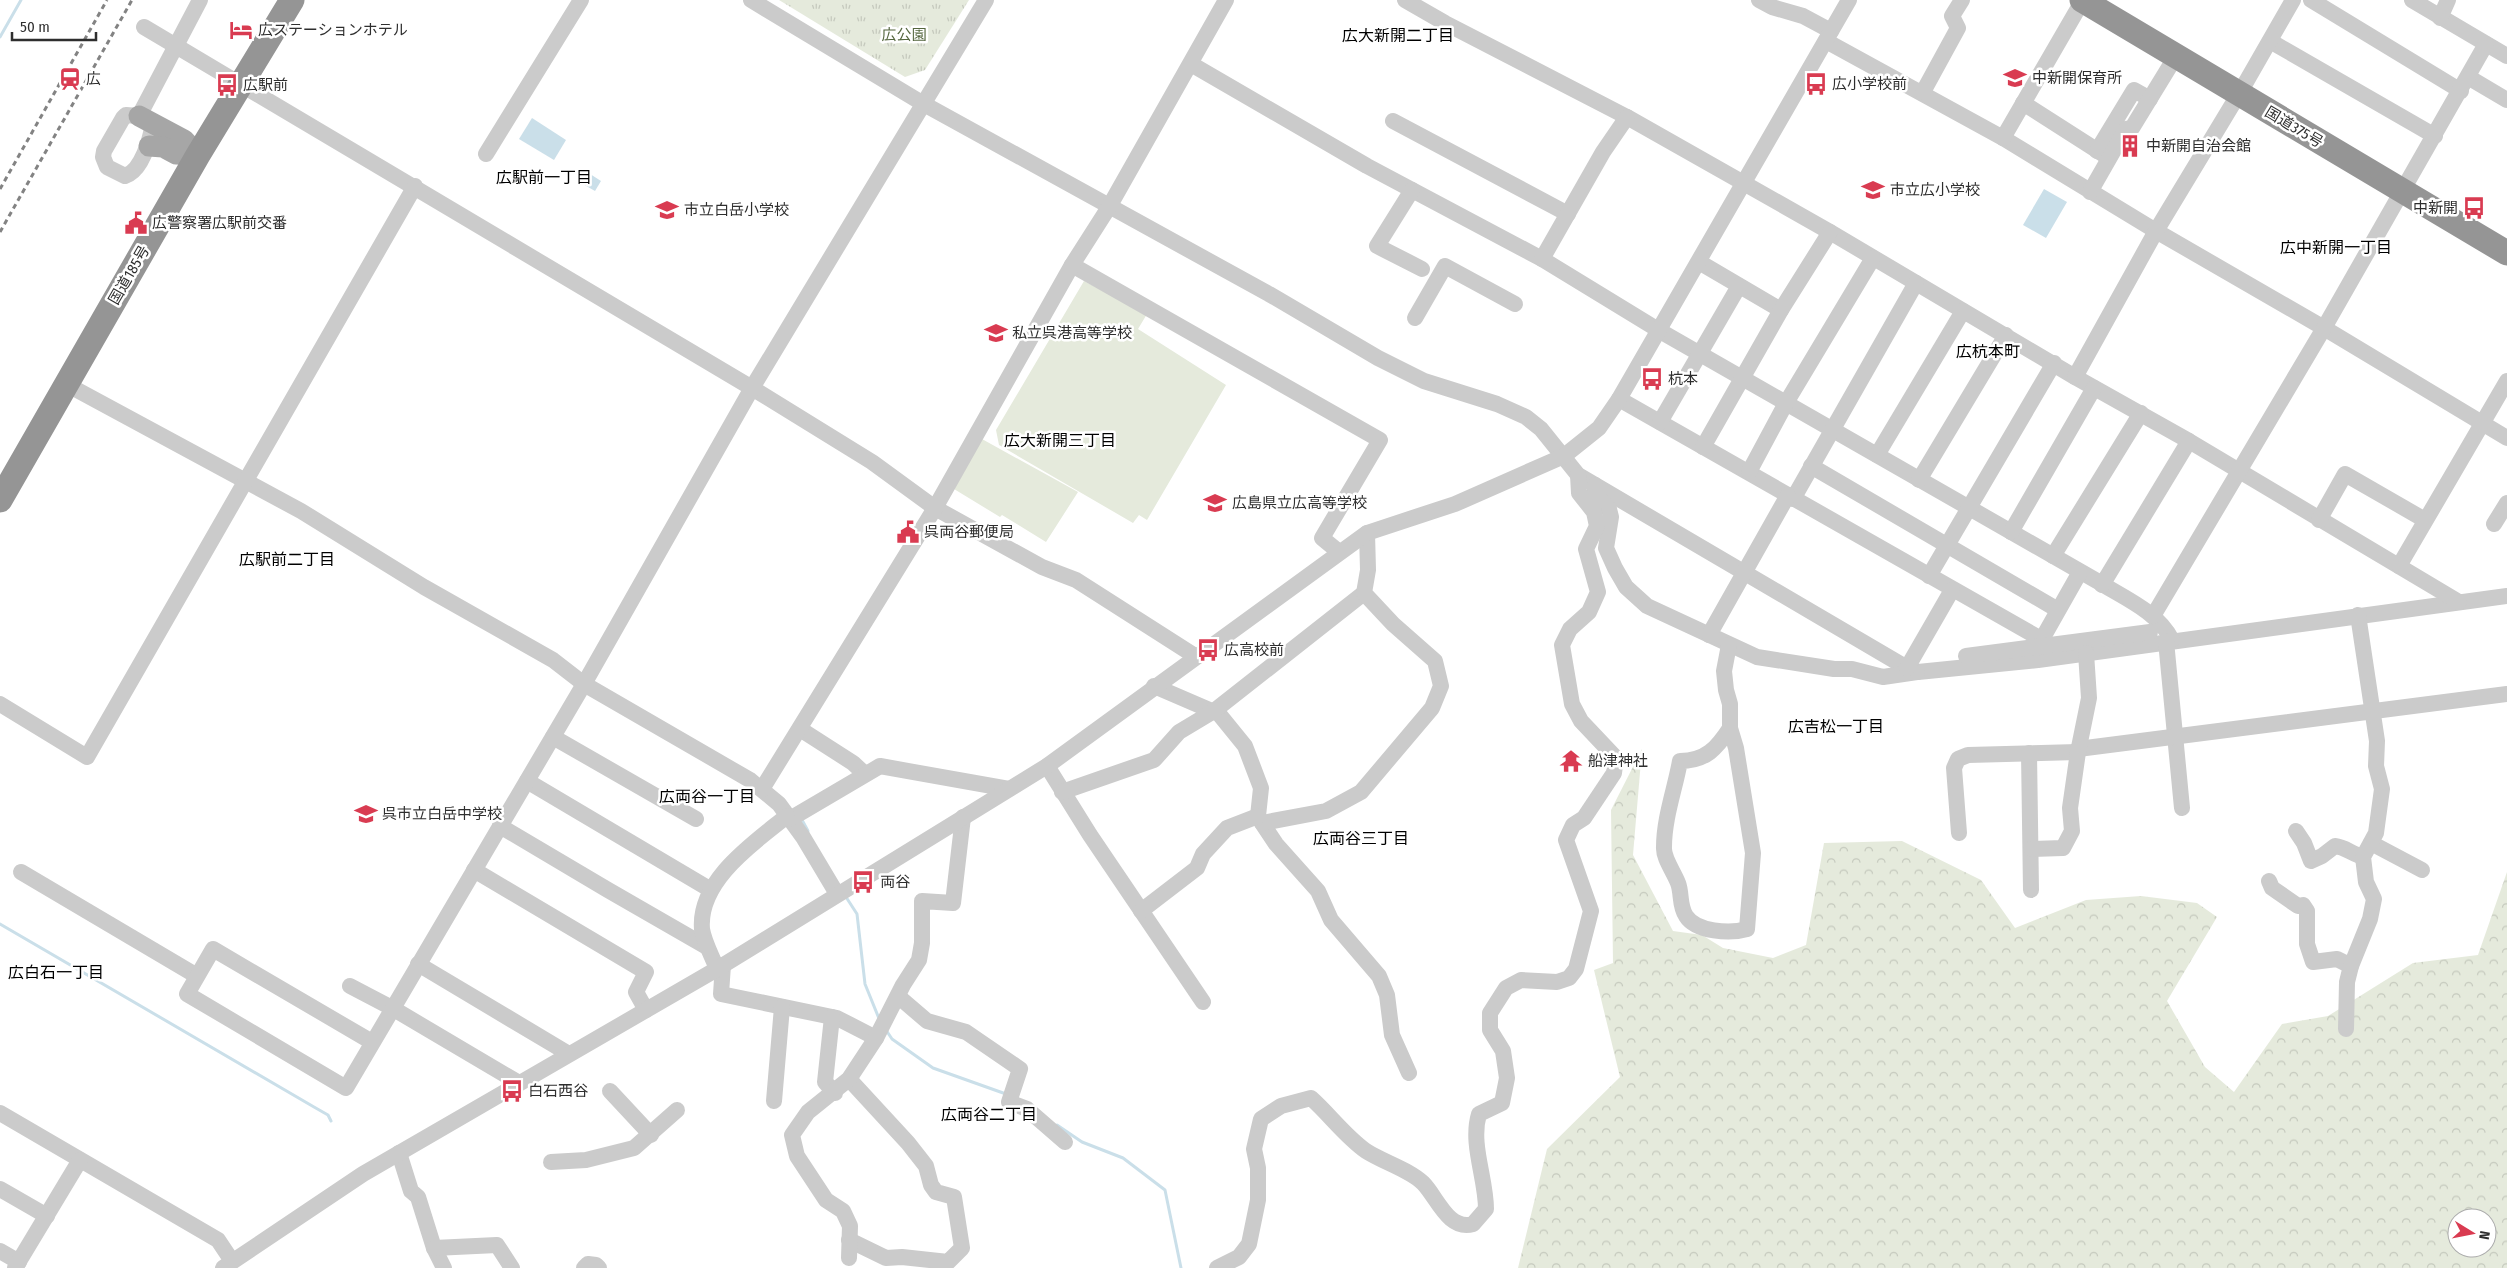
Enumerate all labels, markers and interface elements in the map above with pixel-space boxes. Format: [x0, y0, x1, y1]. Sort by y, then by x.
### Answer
scale bar [12, 10, 96, 42]
hotel icon: 広ステーションホテル [228, 17, 254, 43]
text: 50 m [20, 18, 50, 36]
place label: 広ステーションホテル [258, 21, 408, 39]
park label: 広公園 [881, 26, 927, 44]
district label: 広大新開二丁目 [1342, 26, 1454, 45]
school or university icon: 中新開保育所 [2002, 65, 2028, 91]
station icon: 広 [57, 66, 83, 92]
place label: 中新開保育所 [2032, 69, 2122, 87]
place label: 広 [86, 70, 101, 88]
bus stop icon: 広小学校前 [1803, 71, 1829, 97]
bus stop icon: 広駅前 [214, 72, 240, 98]
place label: 広小学校前 [1832, 75, 1907, 93]
place label: 広駅前 [243, 76, 288, 94]
street label: 国道375号 [2262, 103, 2326, 151]
building icon: 中新開自治会館 [2117, 133, 2143, 159]
place label: 中新開自治会館 [2146, 137, 2251, 155]
district label: 広駅前一丁目 [496, 168, 592, 187]
school or university icon: 市立広小学校 [1860, 177, 1886, 203]
place label: 市立広小学校 [1890, 181, 1980, 199]
bus stop icon: 中新開 [2461, 195, 2487, 221]
school or university icon: 市立白岳小学校 [654, 197, 680, 223]
place label: 中新開 [2413, 199, 2458, 217]
place label: 市立白岳小学校 [684, 201, 789, 219]
public building icon: 広警察署広駅前交番 [123, 210, 149, 236]
place label: 広警察署広駅前交番 [152, 214, 287, 232]
district label: 広中新開一丁目 [2280, 238, 2392, 257]
street label: 国道185号 [105, 242, 153, 308]
school or university icon: 私立呉港高等学校 [983, 320, 1009, 346]
place label: 私立呉港高等学校 [1012, 324, 1132, 342]
district label: 広杭本町 [1956, 342, 2020, 361]
bus stop icon: 杭本 [1639, 366, 1665, 392]
place label: 杭本 [1668, 370, 1698, 388]
district label: 広大新開三丁目 [1004, 431, 1116, 450]
school or university icon: 広島県立広高等学校 [1202, 490, 1228, 516]
place label: 広島県立広高等学校 [1232, 494, 1367, 512]
public building icon: 呉両谷郵便局 [895, 519, 921, 545]
place label: 呉両谷郵便局 [924, 523, 1014, 541]
district label: 広駅前二丁目 [239, 550, 335, 569]
bus stop icon: 広高校前 [1195, 637, 1221, 663]
place label: 広高校前 [1224, 641, 1284, 659]
district label: 広吉松一丁目 [1788, 717, 1884, 736]
temple icon: 船津神社 [1558, 748, 1584, 774]
place label: 船津神社 [1588, 752, 1648, 770]
district label: 広両谷一丁目 [659, 787, 755, 806]
school or university icon: 呉市立白岳中学校 [353, 801, 379, 827]
place label: 呉市立白岳中学校 [382, 805, 502, 823]
district label: 広両谷三丁目 [1313, 829, 1409, 848]
bus stop icon: 両谷 [850, 869, 876, 895]
place label: 両谷 [880, 873, 910, 891]
district label: 広白石一丁目 [8, 963, 104, 982]
bus stop icon: 白石西谷 [499, 1078, 525, 1104]
place label: 白石西谷 [528, 1082, 588, 1100]
district label: 広両谷二丁目 [941, 1105, 1037, 1124]
north arrow [2447, 1208, 2497, 1258]
text: N [2475, 1230, 2493, 1241]

